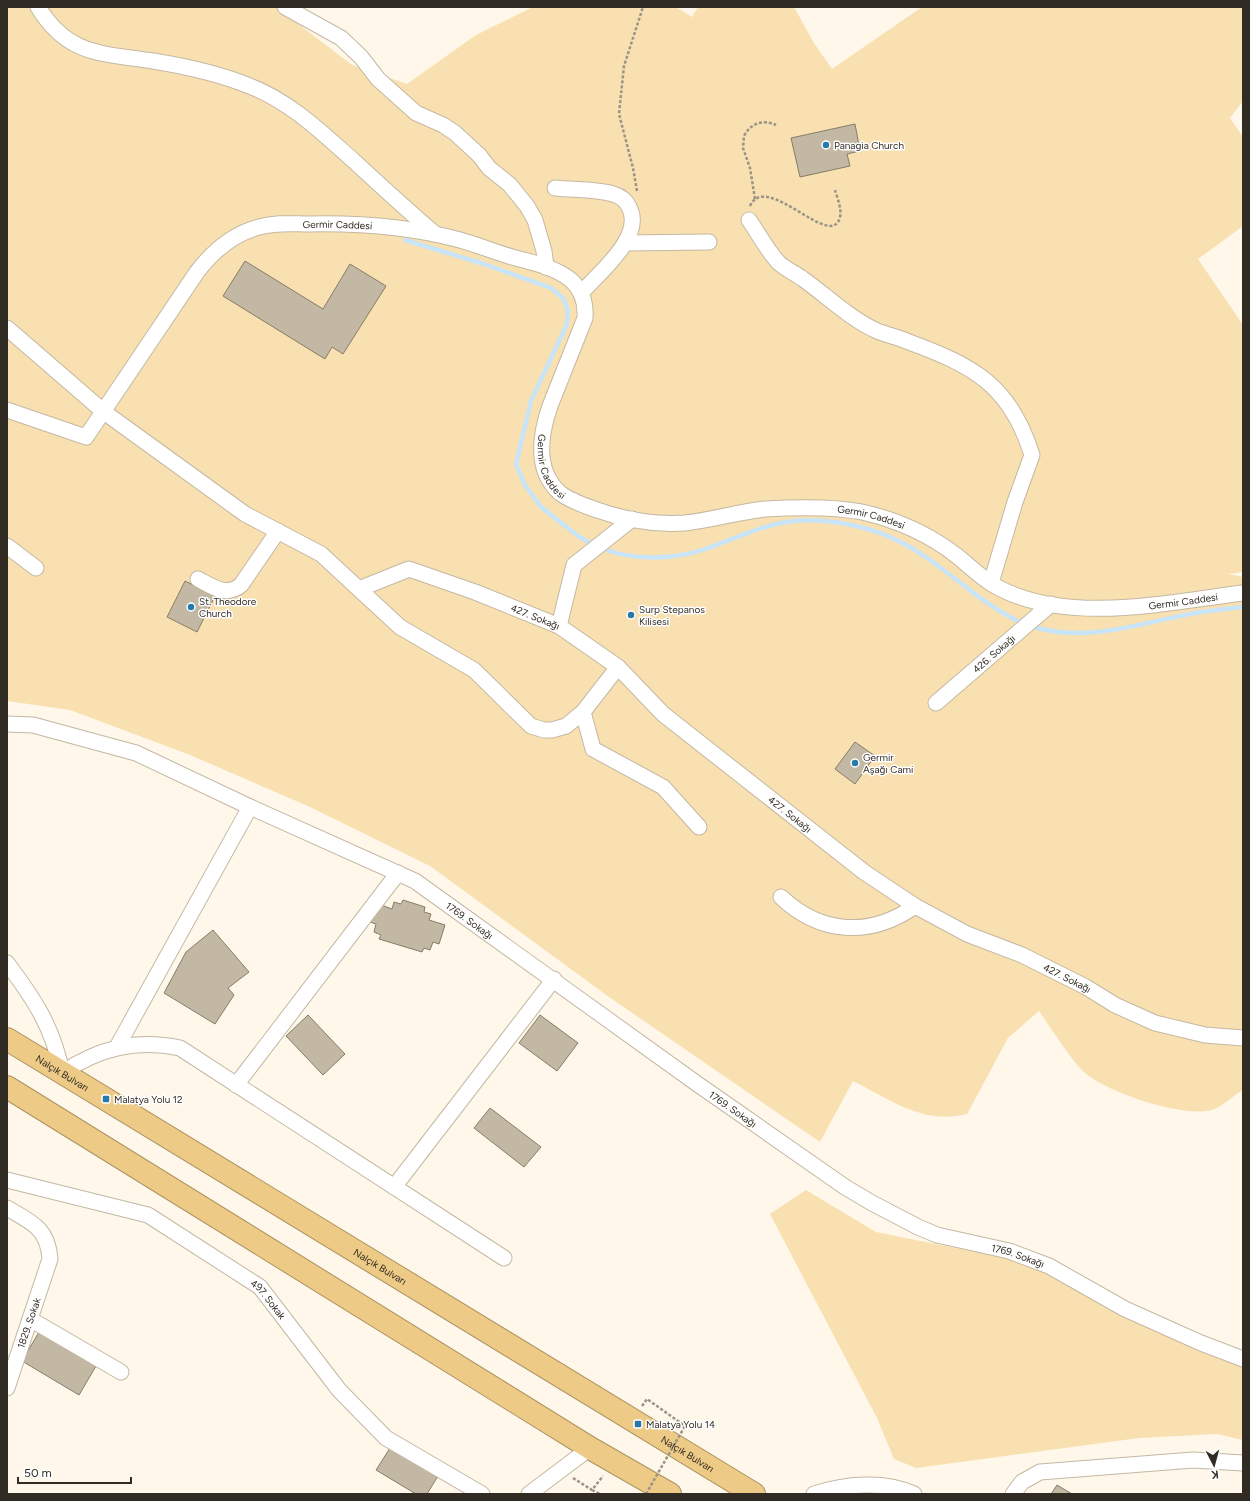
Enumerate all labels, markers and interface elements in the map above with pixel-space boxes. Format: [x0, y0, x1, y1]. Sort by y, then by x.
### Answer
place label: Panagia Church [834, 139, 904, 152]
marker: Panagia Church [821, 140, 831, 150]
street label: Germir Caddesi [302, 217, 373, 232]
street label: Germir Caddesi [535, 433, 568, 502]
street label: Germir Caddesi [837, 502, 907, 532]
street label: Germir Caddesi [1148, 590, 1219, 612]
place label: St. Theodore Church [199, 595, 257, 620]
street label: 427. Sokağı [509, 601, 562, 632]
marker: St. Theodore Church [186, 602, 196, 612]
place label: Surp Stepanos Kilisesi [639, 603, 705, 628]
marker: Surp Stepanos Kilisesi [626, 610, 636, 620]
street label: 426. Sokağı [970, 632, 1018, 675]
place label: Germir Aşağı Cami [863, 751, 913, 776]
marker: Germir Aşağı Cami [850, 758, 860, 768]
street label: 427. Sokağı [766, 793, 815, 835]
street label: 1769. Sokağı [443, 899, 496, 942]
street label: 427. Sokağı [1041, 960, 1094, 995]
street label: Nalçık Bulvarı [34, 1052, 92, 1094]
street label: 1769. Sokağı [707, 1088, 760, 1130]
place label: Malatya Yolu 12 [114, 1093, 183, 1106]
marker: Malatya Yolu 12 [101, 1094, 111, 1104]
street label: 1769. Sokağı [990, 1241, 1046, 1270]
street label: Nalçık Bulvarı [351, 1245, 409, 1287]
street label: 497. Sokak [248, 1276, 289, 1322]
street label: 1829. Sokak [14, 1296, 44, 1350]
place label: Malatya Yolu 14 [646, 1418, 715, 1431]
marker: Malatya Yolu 14 [633, 1419, 643, 1429]
street label: Nalçık Bulvarı [659, 1432, 717, 1475]
north arrow [1194, 1445, 1234, 1485]
scale bar [18, 1459, 131, 1485]
text: 50 m [24, 1466, 52, 1480]
text: K [1210, 1468, 1219, 1481]

